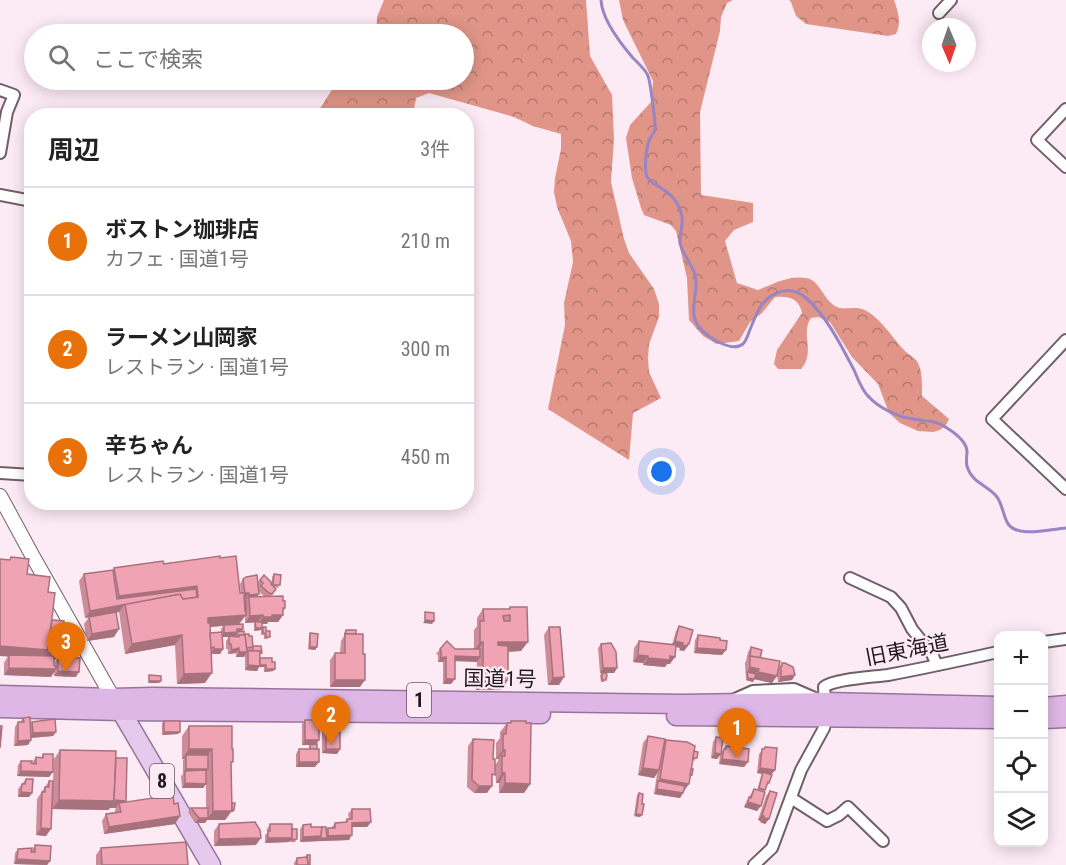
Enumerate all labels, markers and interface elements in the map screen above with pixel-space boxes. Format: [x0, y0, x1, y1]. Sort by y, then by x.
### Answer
north arrow [922, 18, 976, 72]
search box [24, 24, 474, 90]
icon: search [45, 41, 78, 74]
text: ここで検索 [93, 47, 203, 72]
text: 周辺 [48, 135, 100, 165]
text: 3件 [420, 137, 450, 161]
text: ボストン珈琲店 [105, 217, 259, 242]
text: 1 [62, 229, 73, 253]
text: 210 m [401, 229, 450, 253]
text: カフェ · 国道1号 [105, 247, 249, 271]
text: ラーメン山岡家 [105, 325, 258, 350]
text: 2 [62, 337, 73, 361]
text: 300 m [401, 337, 450, 361]
text: レストラン · 国道1号 [105, 355, 289, 379]
text: 辛ちゃん [105, 433, 193, 458]
text: 3 [62, 445, 73, 469]
text: 450 m [401, 445, 450, 469]
your location [647, 457, 676, 486]
text: レストラン · 国道1号 [105, 463, 289, 487]
pin: 3 [46, 622, 86, 672]
street label: 旧東海道 [863, 630, 951, 670]
map controls [994, 631, 1048, 847]
button: + [994, 631, 1048, 685]
street label: 国道1号 [463, 666, 537, 692]
road number: 1 [407, 683, 431, 717]
button: − [994, 685, 1048, 739]
pin: 2 [312, 696, 350, 745]
pin: 1 [718, 708, 756, 758]
button: locate [994, 739, 1048, 793]
road number: 8 [150, 764, 174, 798]
button: layers [994, 793, 1048, 847]

